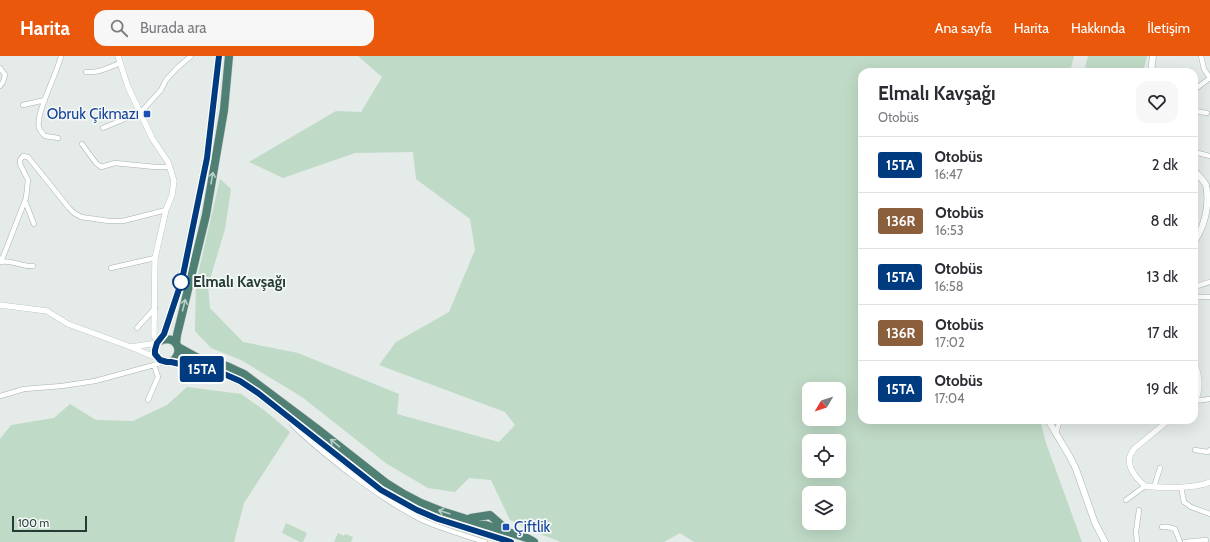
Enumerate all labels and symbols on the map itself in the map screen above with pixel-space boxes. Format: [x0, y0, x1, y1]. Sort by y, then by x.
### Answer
place label: Obruk Çikmazı [47, 105, 139, 123]
marker: Obruk Çikmazı [142, 109, 152, 119]
one-way arrow [209, 172, 217, 185]
marker: Elmalı Kavşağı [172, 273, 190, 291]
place label: Elmalı Kavşağı [193, 273, 286, 291]
one-way arrow [181, 299, 188, 312]
line badge: 15TA [174, 356, 230, 382]
north arrow [802, 382, 846, 426]
one-way arrow [329, 439, 340, 448]
one-way arrow [439, 507, 451, 515]
scale bar [12, 514, 87, 533]
place label: Çi̇ftli̇k [514, 518, 551, 536]
marker: Çi̇ftli̇k [501, 522, 511, 532]

